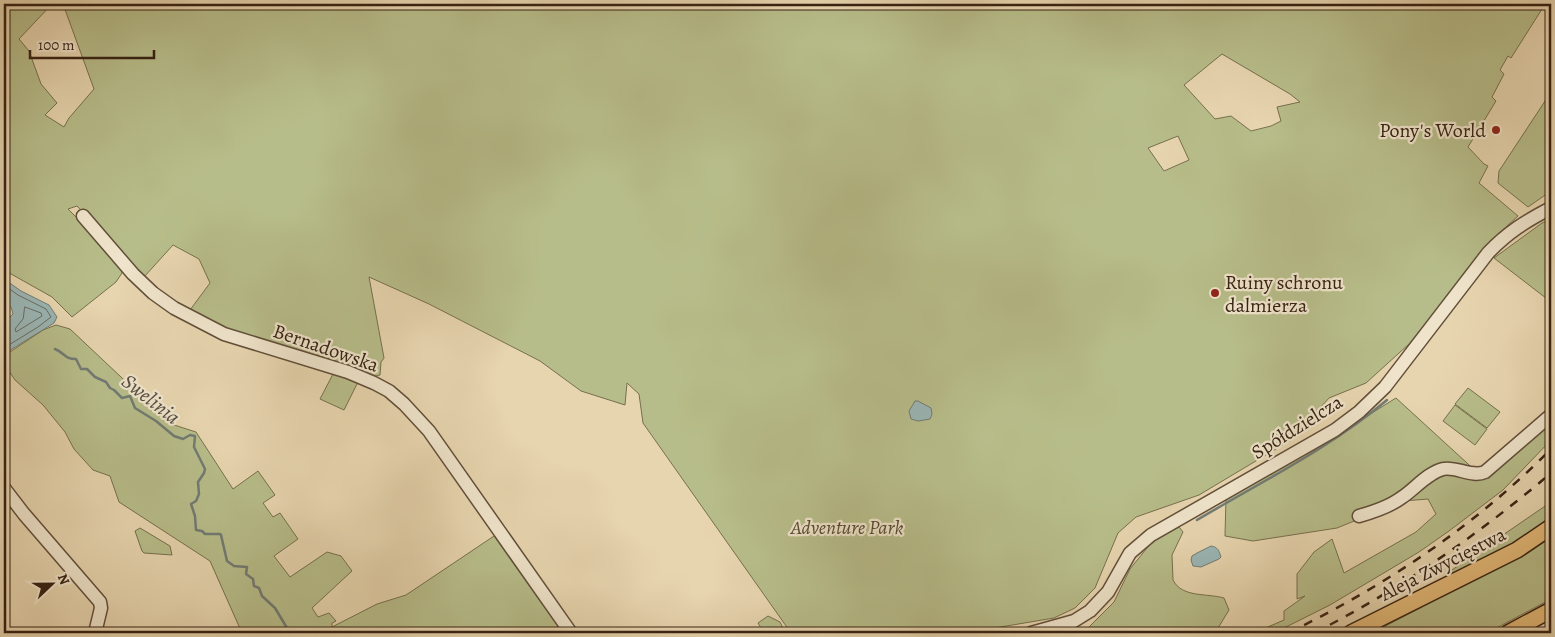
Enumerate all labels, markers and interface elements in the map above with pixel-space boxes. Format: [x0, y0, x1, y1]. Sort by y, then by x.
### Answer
scale bar [30, 28, 154, 60]
text: 100 m [38, 35, 75, 55]
place label: Pony's World [1379, 117, 1486, 144]
marker: Pony's World [1490, 124, 1502, 136]
place label: Ruiny schronu dalmierza [1225, 269, 1343, 319]
marker: Ruiny schronu dalmierza [1209, 287, 1221, 299]
street label: Bernadowska [270, 317, 383, 379]
water label: Swelinia [116, 367, 186, 431]
street label: Spółdzielcza [1246, 388, 1348, 466]
park label: Adventure Park [790, 514, 903, 541]
street label: Aleja Zwycięstwa [1375, 520, 1511, 608]
north arrow [28, 560, 78, 610]
text: N [53, 571, 74, 588]

